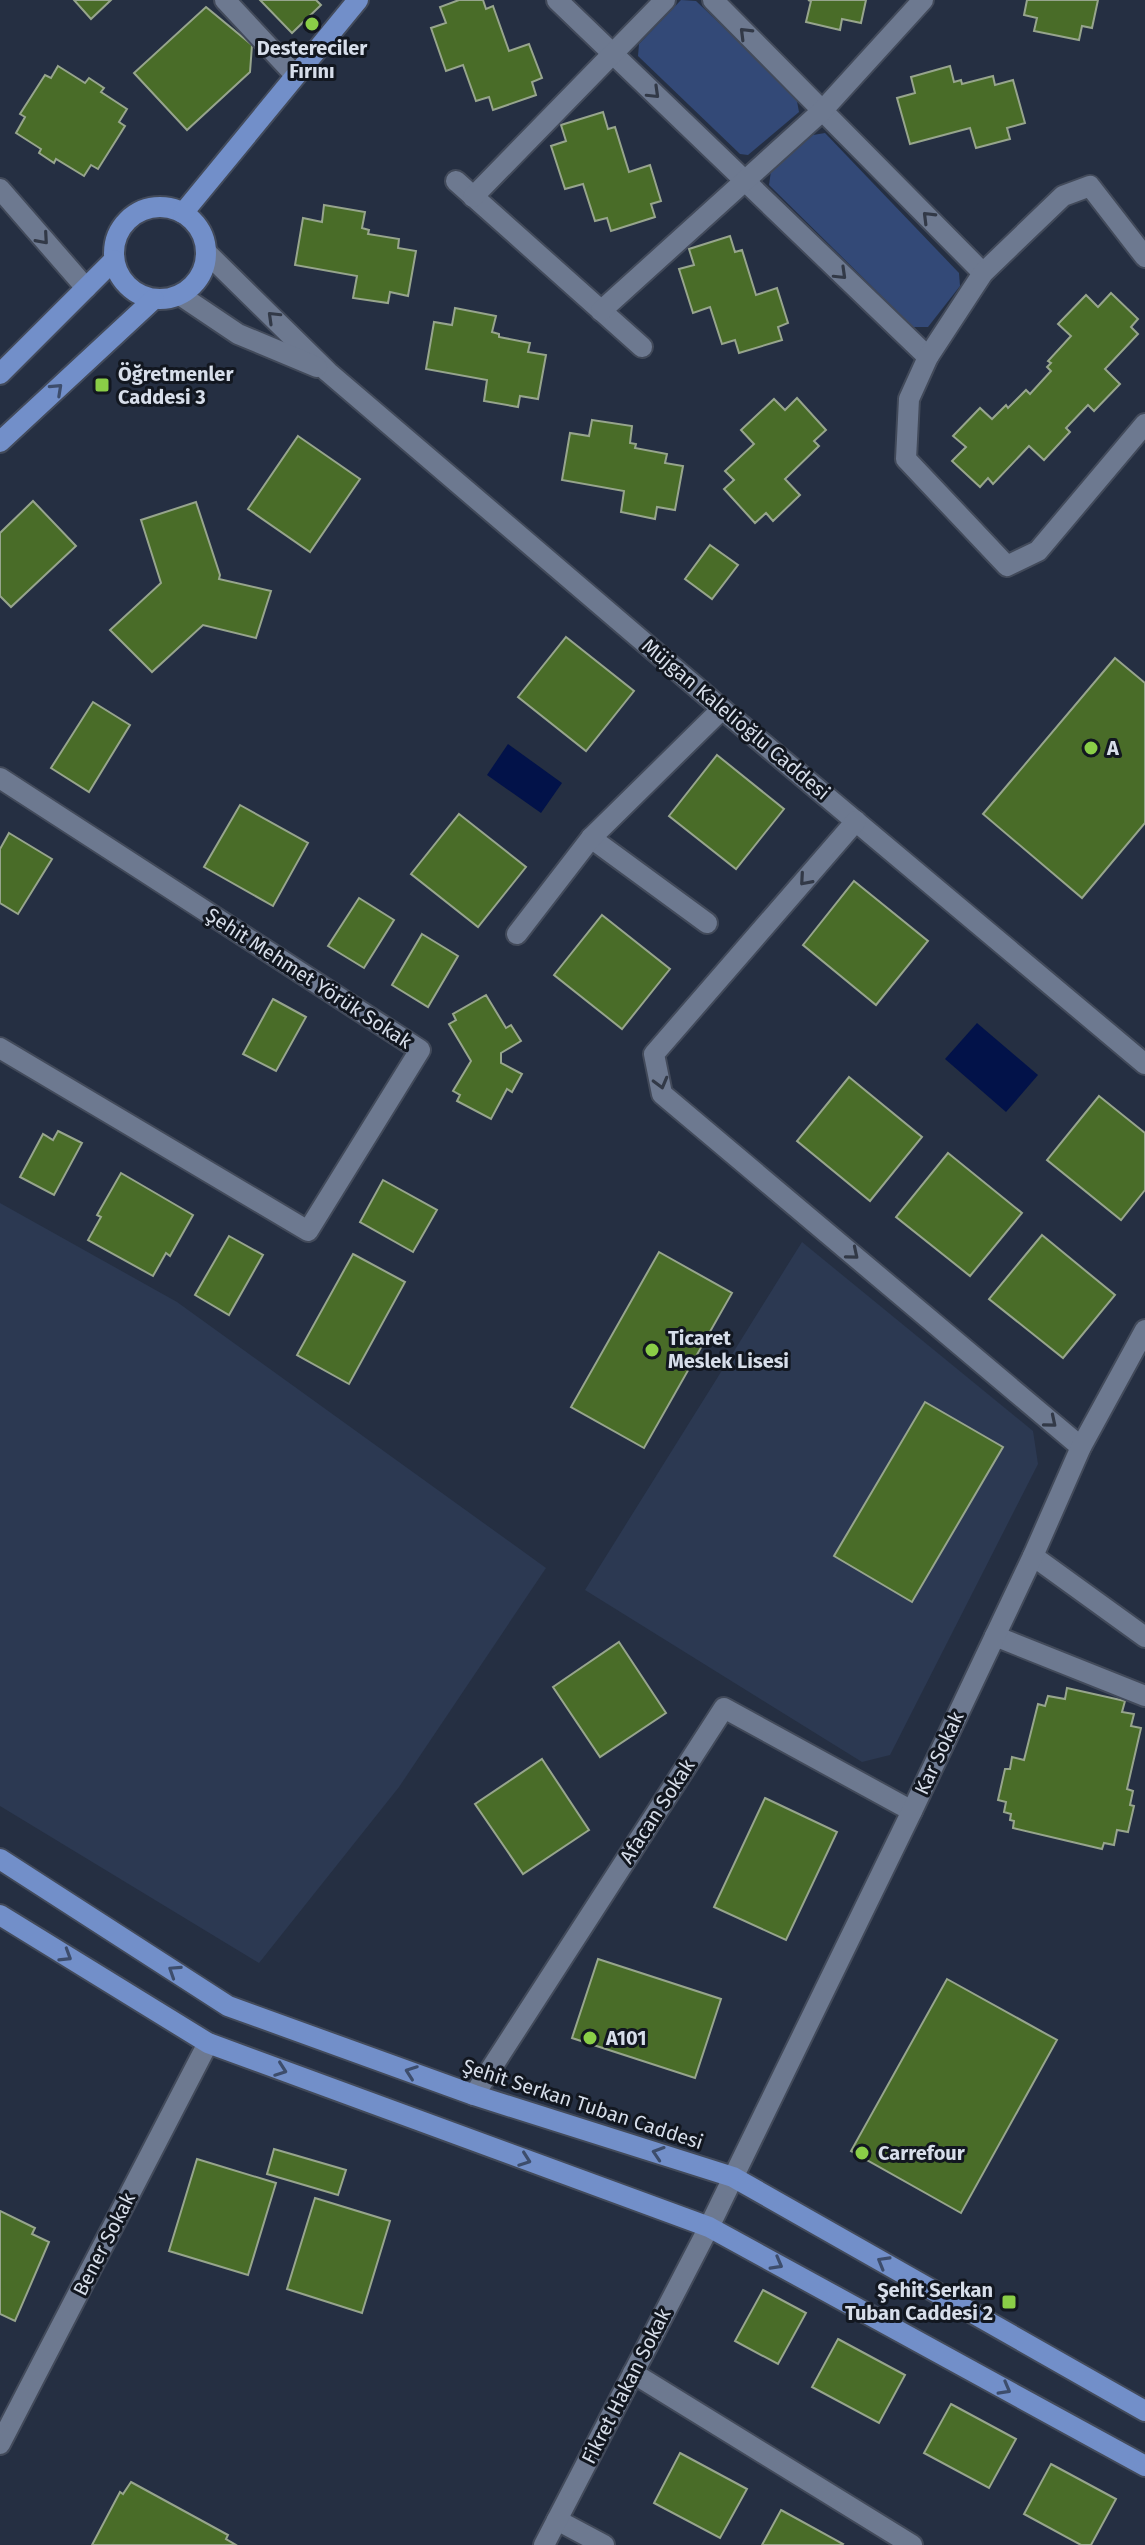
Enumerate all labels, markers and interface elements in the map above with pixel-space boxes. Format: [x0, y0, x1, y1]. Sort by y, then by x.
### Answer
marker: Destereciler Fırını [303, 15, 321, 33]
one-way arrow [740, 27, 754, 42]
place label: Destereciler Fırını [257, 36, 368, 83]
one-way arrow [645, 84, 659, 98]
one-way arrow [923, 212, 937, 227]
one-way arrow [33, 229, 48, 244]
one-way arrow [832, 265, 846, 279]
one-way arrow [268, 312, 282, 327]
place label: Öğretmenler Caddesi 3 [118, 362, 234, 409]
marker: Öğretmenler Caddesi 3 [93, 376, 111, 394]
one-way arrow [48, 383, 62, 398]
street label: Müjgan Kalelioğlu Caddesi [637, 633, 835, 805]
place label: A [1106, 736, 1120, 760]
marker: A [1082, 739, 1100, 757]
one-way arrow [800, 870, 815, 885]
street label: Şehit Mehmet Yörük Sokak [201, 902, 417, 1055]
one-way arrow [651, 1076, 668, 1089]
one-way arrow [843, 1244, 858, 1259]
place label: Ticaret Meslek Lisesi [668, 1326, 789, 1373]
marker: Ticaret Meslek Lisesi [643, 1341, 661, 1359]
one-way arrow [1042, 1412, 1057, 1427]
street label: Kar Sokak [909, 1707, 969, 1798]
street label: Afacan Sokak [614, 1754, 700, 1868]
one-way arrow [57, 1947, 72, 1962]
one-way arrow [168, 1965, 182, 1980]
place label: A101 [605, 2026, 647, 2050]
marker: A101 [581, 2029, 599, 2047]
street label: Şehit Serkan Tuban Caddesi [459, 2054, 706, 2155]
one-way arrow [273, 2060, 287, 2077]
one-way arrow [405, 2065, 419, 2082]
place label: Carrefour [878, 2141, 966, 2165]
marker: Carrefour [853, 2144, 871, 2162]
one-way arrow [652, 2147, 666, 2163]
one-way arrow [517, 2150, 531, 2166]
street label: Bener Sokak [68, 2188, 141, 2299]
one-way arrow [769, 2255, 783, 2270]
one-way arrow [877, 2256, 891, 2272]
place label: Şehit Serkan Tuban Caddesi 2 [845, 2278, 993, 2325]
marker: Şehit Serkan Tuban Caddesi 2 [1000, 2293, 1018, 2311]
street label: Fikret Hakan Sokak [576, 2303, 676, 2468]
one-way arrow [996, 2379, 1011, 2395]

